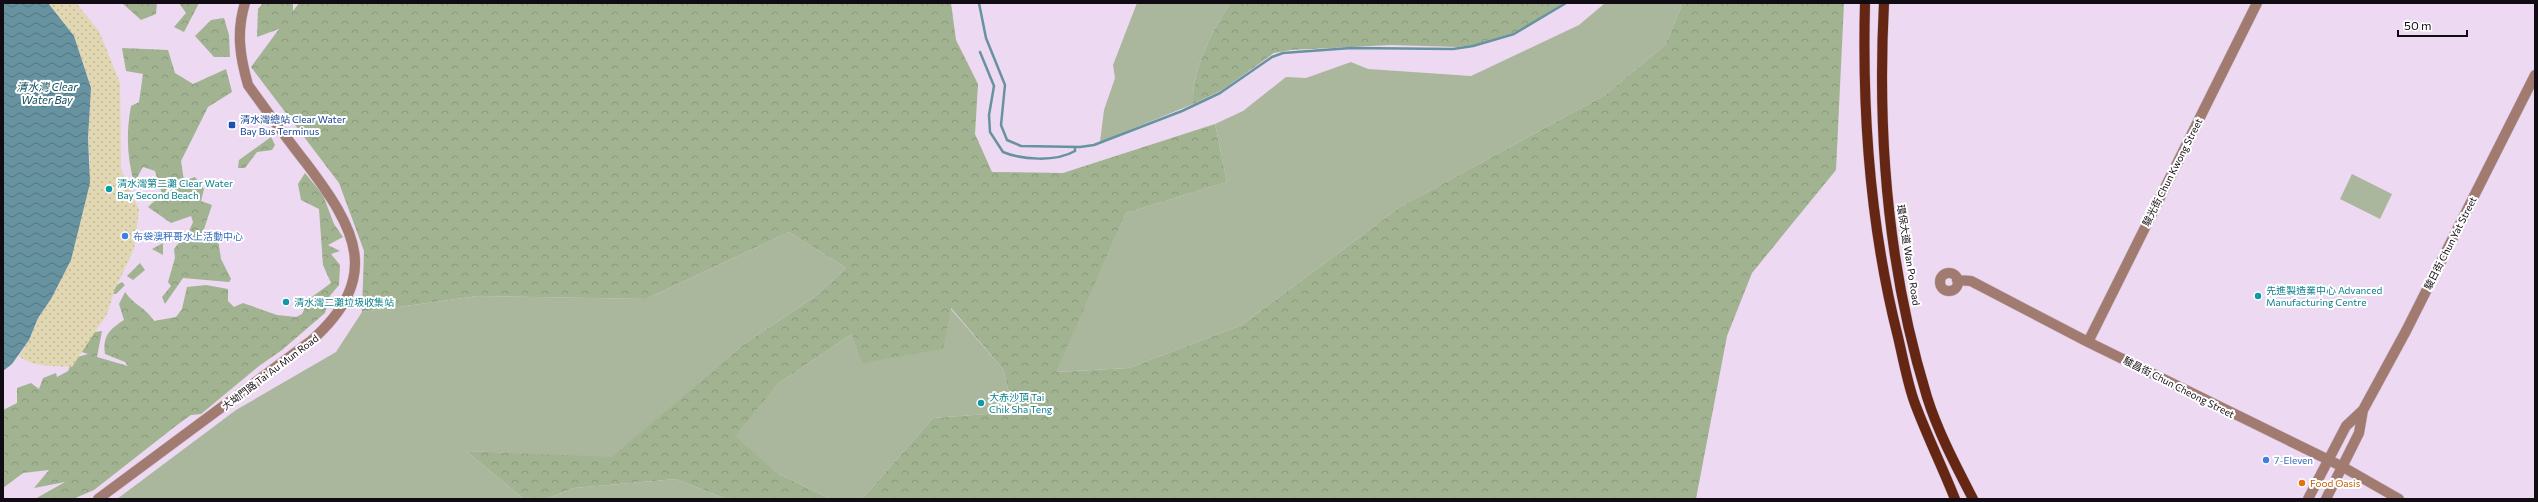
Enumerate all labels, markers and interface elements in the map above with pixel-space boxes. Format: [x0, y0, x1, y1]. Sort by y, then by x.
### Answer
scale bar [2398, 12, 2467, 38]
text: 50 m [2404, 18, 2432, 32]
water label: 清水灣 Clear Water Bay [16, 80, 78, 106]
place label: 清水灣總站 Clear Water Bay Bus Terminus [240, 113, 346, 137]
street label: 駿光街 Chun Kwong Street [2140, 116, 2204, 228]
marker: 清水灣總站 Clear Water Bay Bus Terminus [227, 120, 237, 130]
place label: 清水灣第二灘 Clear Water Bay Second Beach [117, 177, 233, 201]
marker: 清水灣第二灘 Clear Water Bay Second Beach [104, 184, 114, 194]
street label: 駿日街 Chun Yat Street [2421, 194, 2479, 292]
street label: 環保大道 Wan Po Road [1895, 204, 1923, 306]
place label: 布袋澳秤哥水上活動中心 [133, 230, 243, 242]
marker: 布袋澳秤哥水上活動中心 [120, 231, 130, 241]
place label: 先進製造業中心 Advanced Manufacturing Centre [2266, 284, 2383, 308]
marker: 先進製造業中心 Advanced Manufacturing Centre [2253, 291, 2263, 301]
place label: 清水灣二灘垃圾收集站 [294, 296, 394, 308]
marker: 清水灣二灘垃圾收集站 [281, 297, 291, 307]
street label: 大坳門路 Tai Au Mun Road [219, 332, 321, 412]
street label: 駿昌街 Chun Cheong Street [2122, 354, 2236, 420]
place label: 大赤沙頂 Tai Chik Sha Teng [989, 391, 1053, 415]
marker: 大赤沙頂 Tai Chik Sha Teng [976, 398, 986, 408]
place label: 7-Eleven [2274, 454, 2313, 466]
marker: 7-Eleven [2261, 455, 2271, 465]
place label: Food Oasis [2310, 477, 2361, 489]
marker: Food Oasis [2297, 478, 2307, 488]

